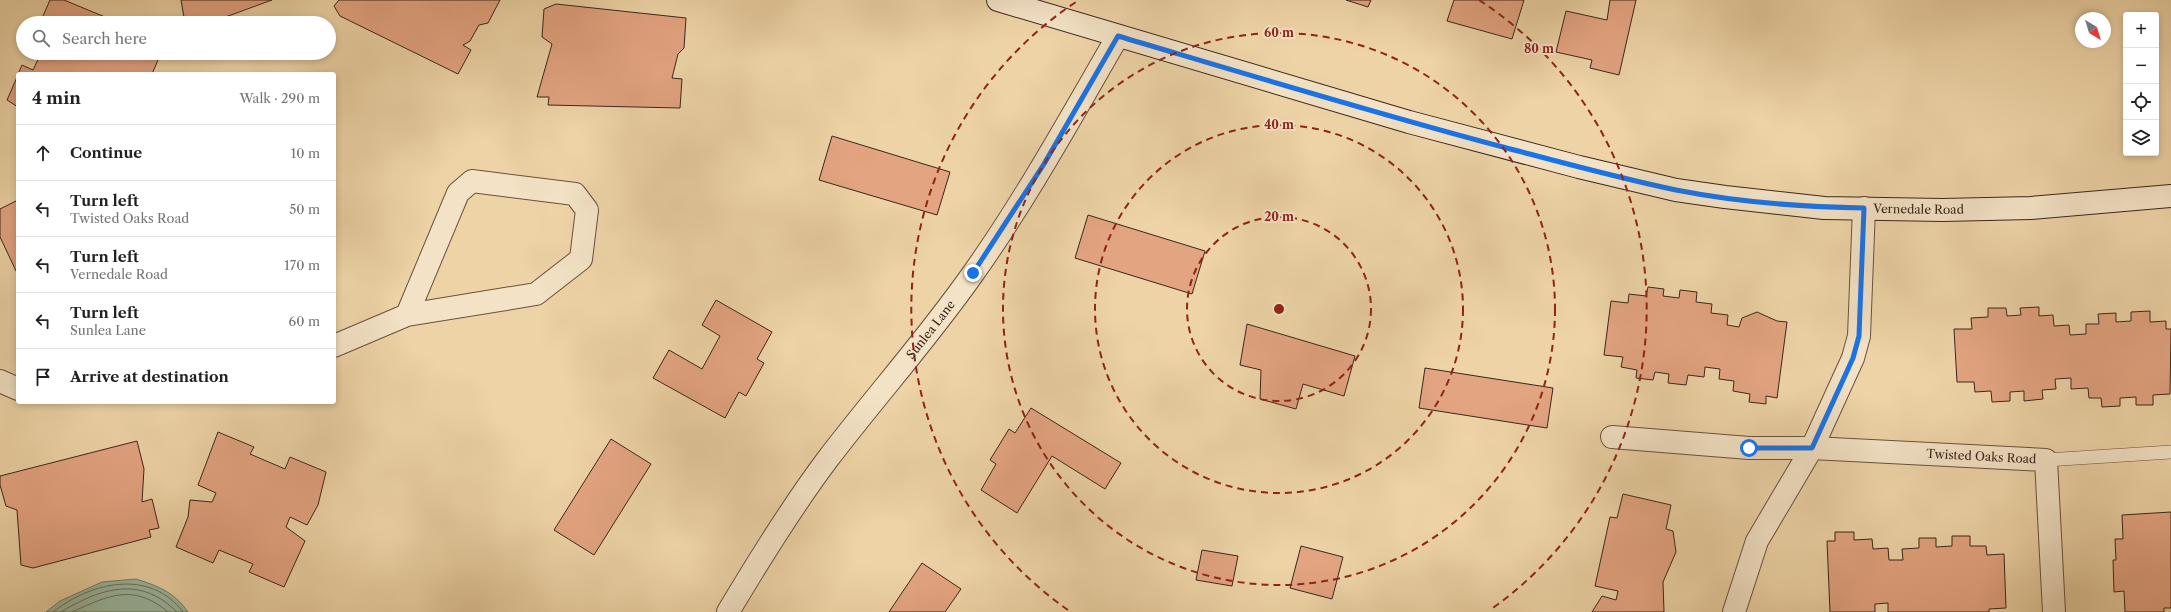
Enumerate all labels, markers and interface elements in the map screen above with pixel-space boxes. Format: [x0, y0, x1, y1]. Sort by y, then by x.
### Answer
north arrow [2075, 12, 2111, 48]
map controls [2123, 12, 2159, 156]
button: + [2123, 12, 2159, 48]
search box [16, 16, 336, 60]
text: 60 m [1264, 25, 1294, 40]
icon: search [30, 27, 52, 49]
text: Search here [62, 29, 147, 48]
text: 80 m [1524, 41, 1554, 56]
button: − [2123, 48, 2159, 84]
button: locate [2123, 84, 2159, 120]
text: 4 min [32, 88, 81, 108]
text: Walk · 290 m [239, 90, 320, 106]
text: 40 m [1264, 117, 1294, 132]
button: layers [2123, 120, 2159, 156]
icon: ahead [32, 142, 54, 164]
text: Continue [70, 143, 142, 162]
text: 10 m [291, 145, 320, 161]
text: Turn left [70, 191, 139, 210]
icon: left [32, 198, 54, 220]
text: 50 m [289, 201, 320, 217]
street label: Vernedale Road [1872, 201, 1965, 217]
text: 20 m [1264, 209, 1294, 224]
text: Twisted Oaks Road [70, 210, 189, 226]
text: Turn left [70, 247, 139, 266]
icon: left [32, 254, 54, 276]
text: 170 m [284, 257, 320, 273]
route end [964, 264, 982, 282]
text: Vernedale Road [70, 266, 168, 282]
street label: Sunlea Lane [903, 297, 958, 362]
centre of rings [1272, 302, 1286, 316]
text: Turn left [70, 303, 139, 322]
icon: left [32, 310, 54, 332]
text: 60 m [289, 313, 320, 329]
text: Sunlea Lane [70, 322, 146, 338]
icon: arrive [32, 366, 54, 388]
text: Arrive at destination [70, 367, 229, 386]
route start [1740, 439, 1758, 457]
street label: Twisted Oaks Road [1926, 446, 2037, 467]

